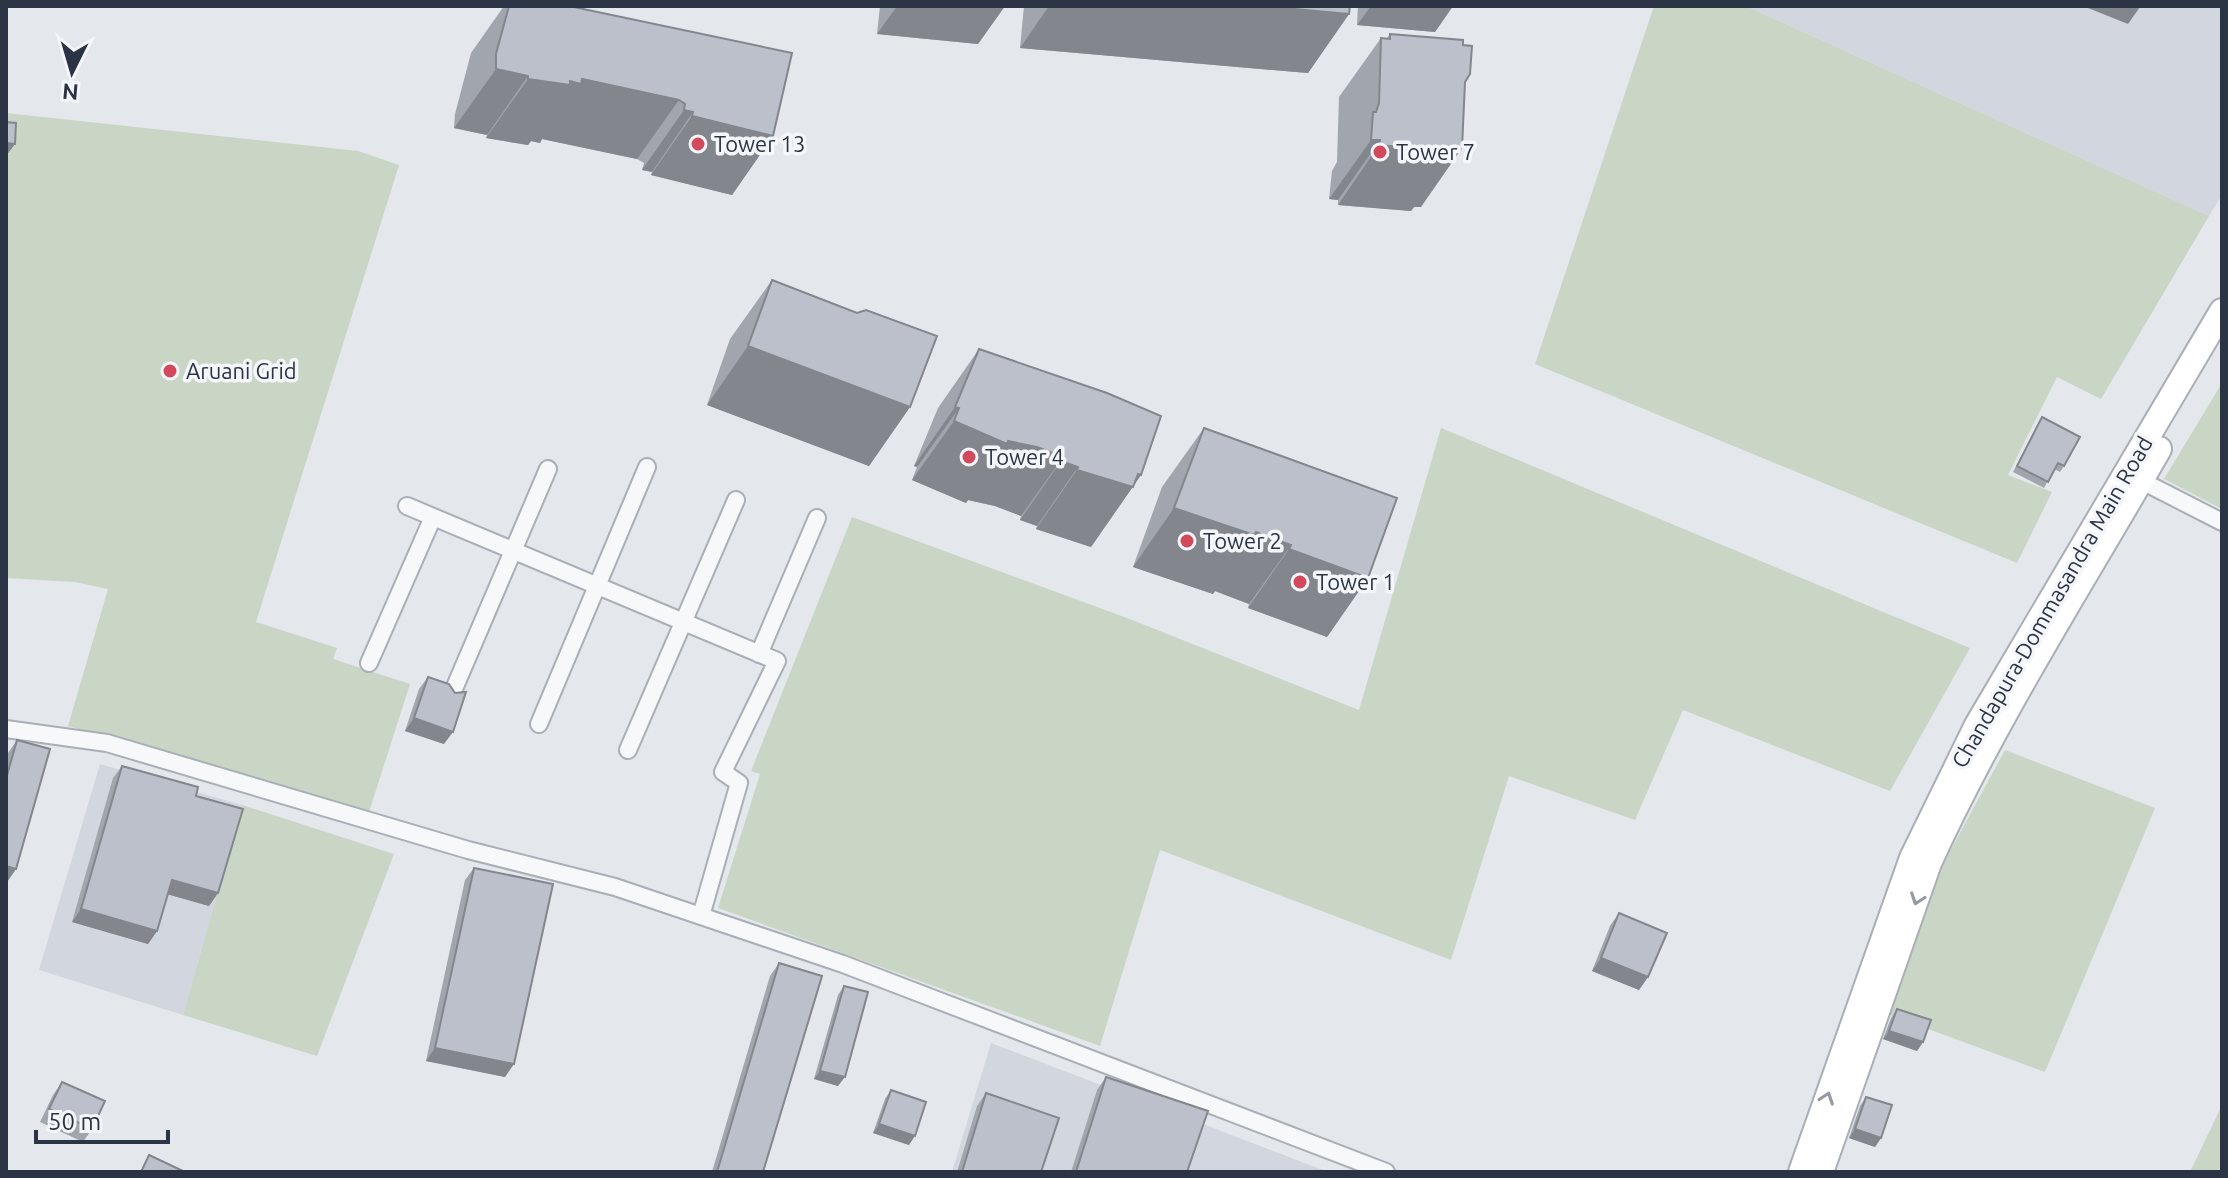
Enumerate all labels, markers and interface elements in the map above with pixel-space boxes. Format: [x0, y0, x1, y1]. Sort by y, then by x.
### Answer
north arrow [32, 32, 112, 112]
text: N [61, 79, 79, 106]
place label: Tower 13 [714, 131, 805, 156]
marker: Tower 13 [689, 135, 707, 153]
place label: Tower 7 [1396, 139, 1475, 164]
marker: Tower 7 [1371, 143, 1389, 161]
place label: Aruani Grid [186, 358, 297, 383]
marker: Aruani Grid [161, 362, 179, 380]
street label: Chandapura-Dommasandra Main Road [1946, 432, 2157, 772]
place label: Tower 4 [985, 444, 1064, 469]
marker: Tower 4 [960, 448, 978, 466]
place label: Tower 2 [1203, 528, 1282, 553]
marker: Tower 2 [1178, 532, 1196, 550]
place label: Tower 1 [1316, 569, 1395, 594]
marker: Tower 1 [1291, 573, 1309, 591]
one-way arrow [1910, 891, 1926, 905]
one-way arrow [1817, 1092, 1833, 1106]
scale bar [36, 1094, 168, 1144]
text: 50 m [48, 1108, 101, 1135]

